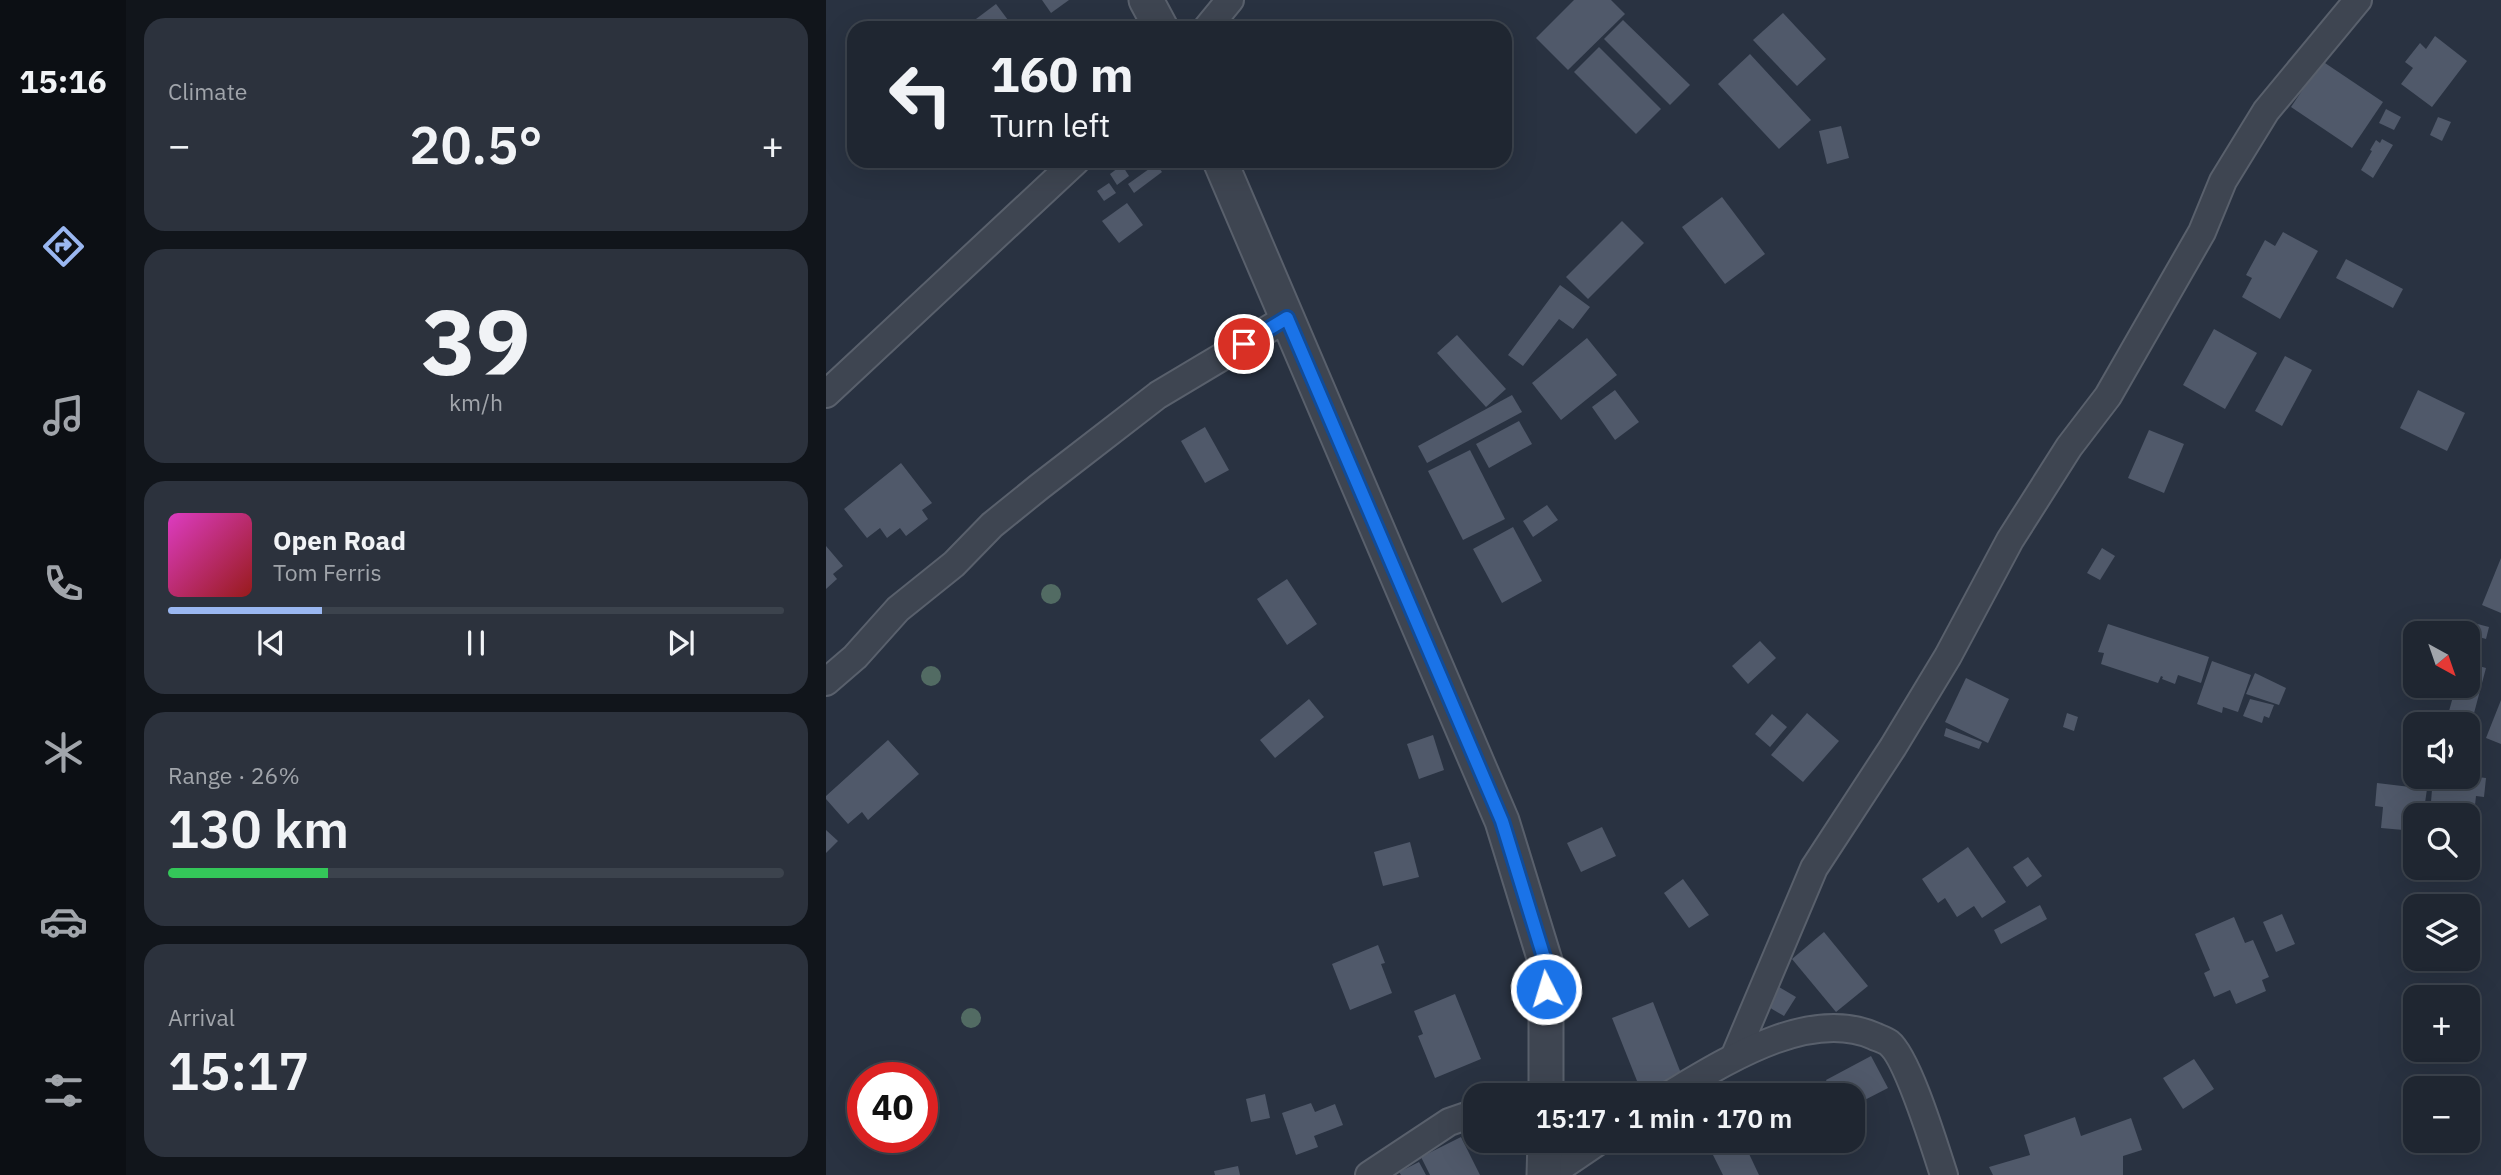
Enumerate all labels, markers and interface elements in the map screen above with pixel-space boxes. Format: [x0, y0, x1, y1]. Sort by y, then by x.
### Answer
text: 160 m [990, 42, 1134, 105]
icon: left [875, 49, 966, 140]
text: 15:16 [19, 60, 107, 102]
text: Climate [168, 76, 247, 106]
text: Turn left [990, 104, 1110, 146]
text: 20.5° [409, 111, 543, 178]
text: − [168, 120, 191, 169]
text: + [761, 120, 784, 169]
icon: directions [39, 222, 88, 271]
text: 39 [421, 282, 531, 400]
pin [1214, 314, 1274, 374]
icon: arrive [1225, 325, 1263, 363]
text: km/h [449, 387, 503, 417]
icon: music [39, 391, 88, 440]
text: Open Road [273, 523, 406, 557]
text: Tom Ferris [273, 557, 382, 587]
icon: phone [39, 559, 88, 608]
north arrow [2403, 621, 2480, 698]
map controls [2403, 621, 2480, 1153]
icon: previous [252, 624, 290, 662]
icon: pause [457, 624, 495, 662]
icon: next [662, 624, 700, 662]
button: sound [2403, 712, 2480, 789]
icon: climate [39, 728, 88, 777]
text: Range · 26% [168, 760, 300, 790]
text: 130 km [168, 795, 349, 862]
button: search [2403, 803, 2480, 880]
button: layers [2403, 894, 2480, 971]
icon: car [39, 897, 88, 946]
position arrow [1509, 952, 1583, 1026]
button: + [2403, 985, 2480, 1062]
text: Arrival [168, 1002, 235, 1032]
text: 15:17 [168, 1037, 309, 1104]
speed limit sign: 40 [847, 1062, 938, 1153]
icon: filters [39, 1066, 88, 1115]
button: − [2403, 1076, 2480, 1153]
text: 15:17 · 1 min · 170 m [1536, 1101, 1792, 1135]

